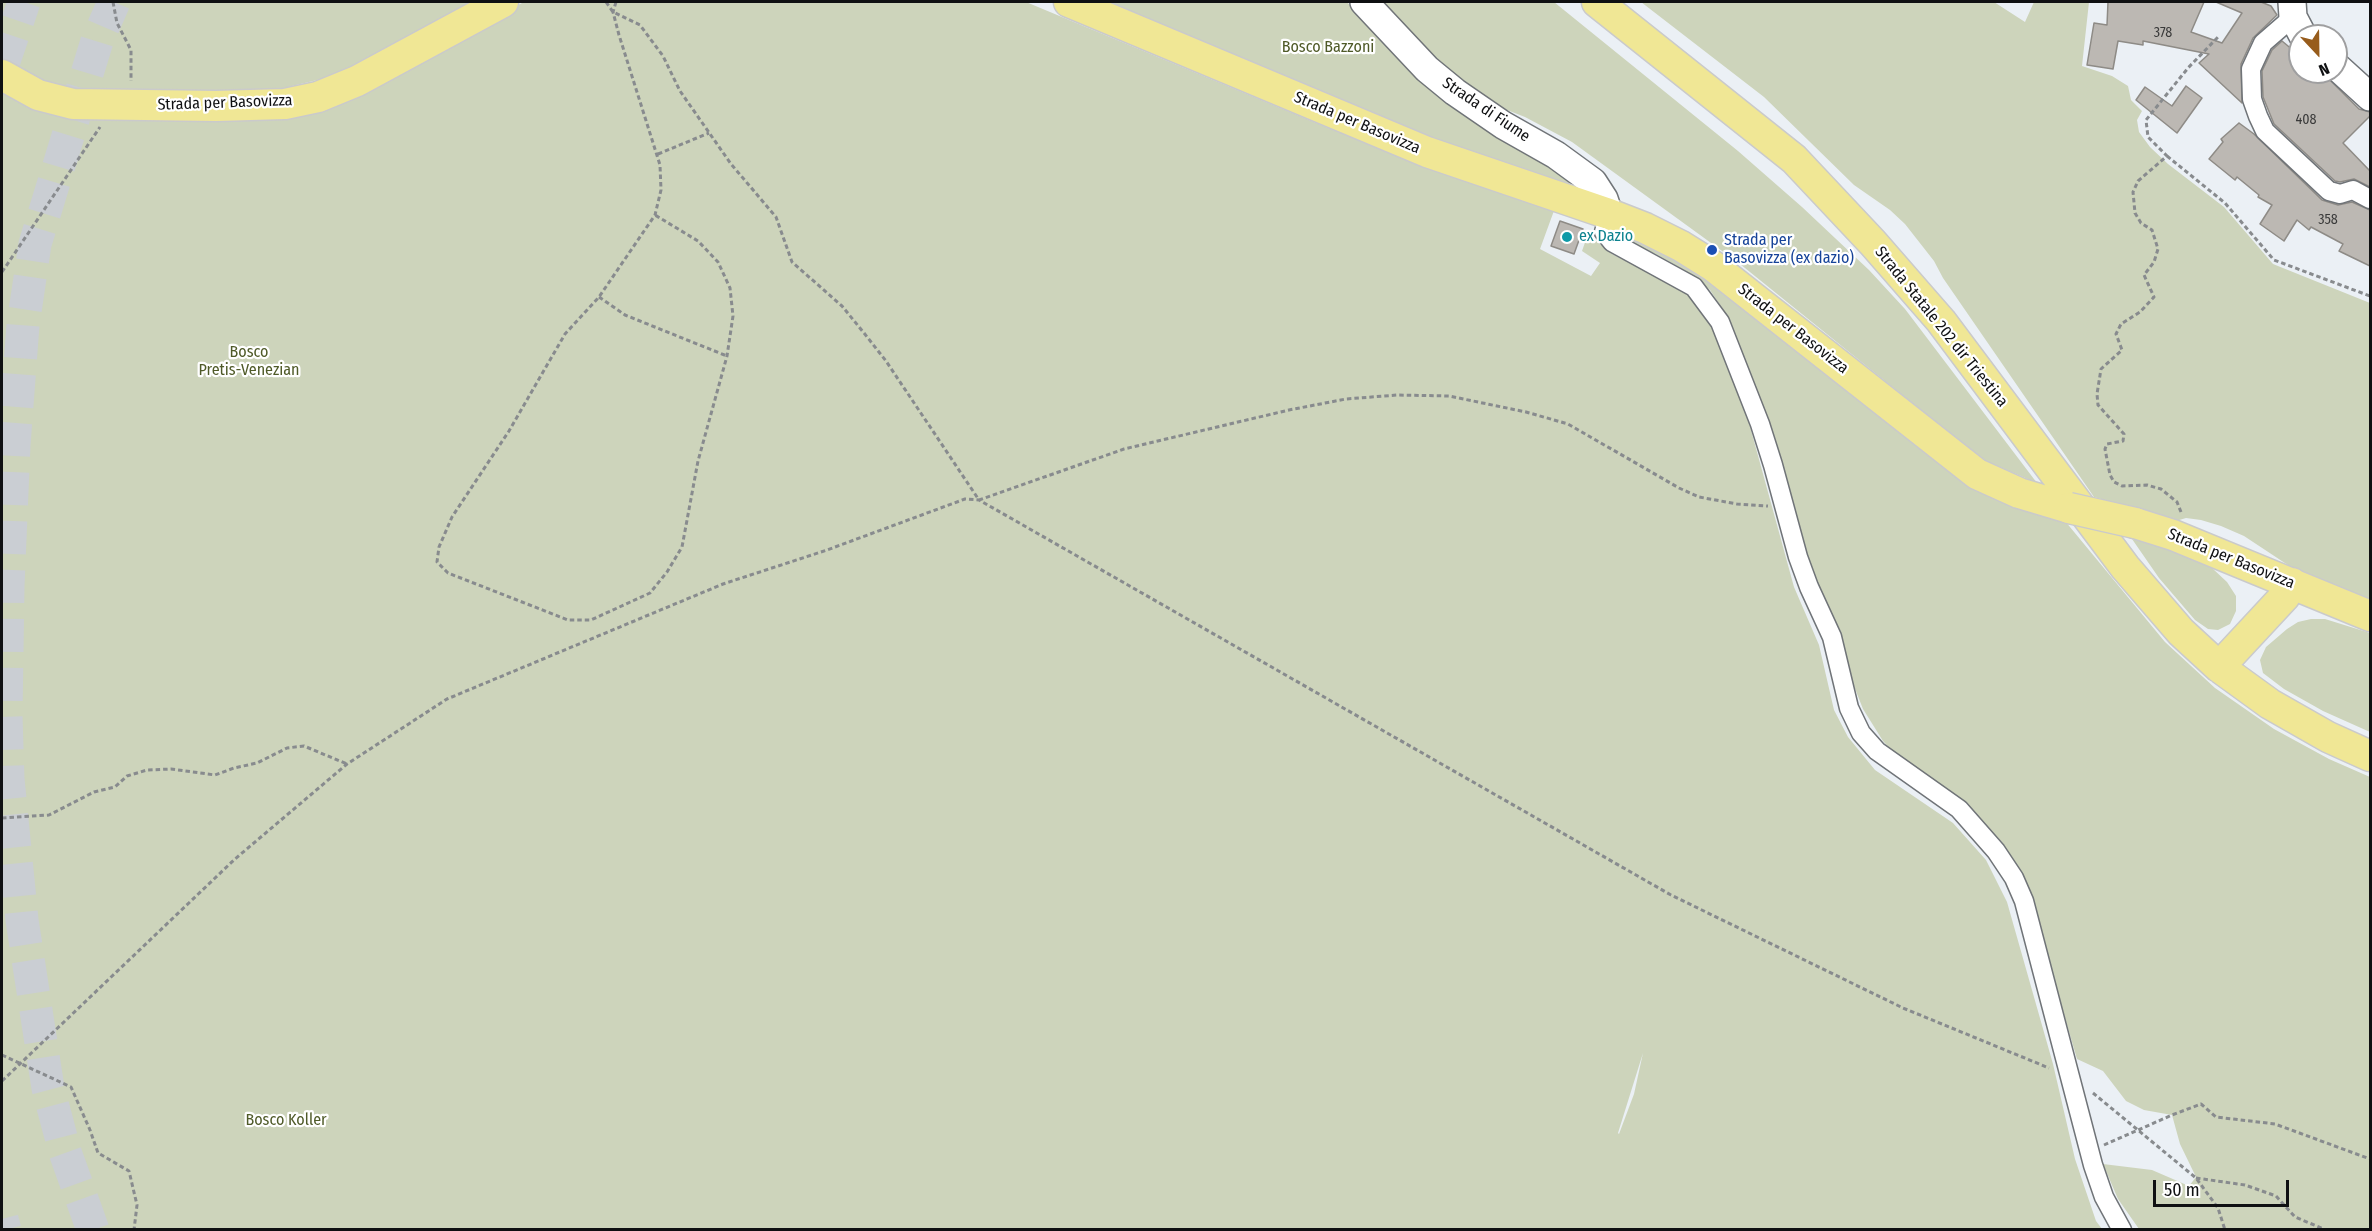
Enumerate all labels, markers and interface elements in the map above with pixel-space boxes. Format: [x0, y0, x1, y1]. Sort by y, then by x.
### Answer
north arrow [2288, 24, 2348, 84]
house number: 378 [2154, 25, 2172, 41]
park label: Bosco Bazzoni [1282, 38, 1374, 58]
text: N [2316, 59, 2332, 80]
street label: Strada di Fiume [1438, 74, 1534, 146]
street label: Strada per Basovizza [1291, 88, 1423, 158]
street label: Strada per Basovizza [157, 91, 293, 115]
house number: 408 [2295, 112, 2317, 128]
house number: 358 [2318, 212, 2338, 228]
place label: ex Dazio [1579, 227, 1633, 247]
marker: ex Dazio [1560, 230, 1574, 244]
place label: Strada per Basovizza (ex dazio) [1724, 231, 1854, 269]
marker: Strada per Basovizza (ex dazio) [1705, 243, 1719, 257]
street label: Strada Statale 202 dir Triestina [1870, 243, 2012, 411]
street label: Strada per Basovizza [1734, 280, 1852, 378]
park label: Bosco Pretis-Venezian [198, 343, 300, 381]
street label: Strada per Basovizza [2165, 525, 2297, 593]
park label: Bosco Koller [245, 1111, 327, 1131]
scale bar [2156, 1168, 2292, 1206]
text: 50 m [2164, 1179, 2200, 1201]

